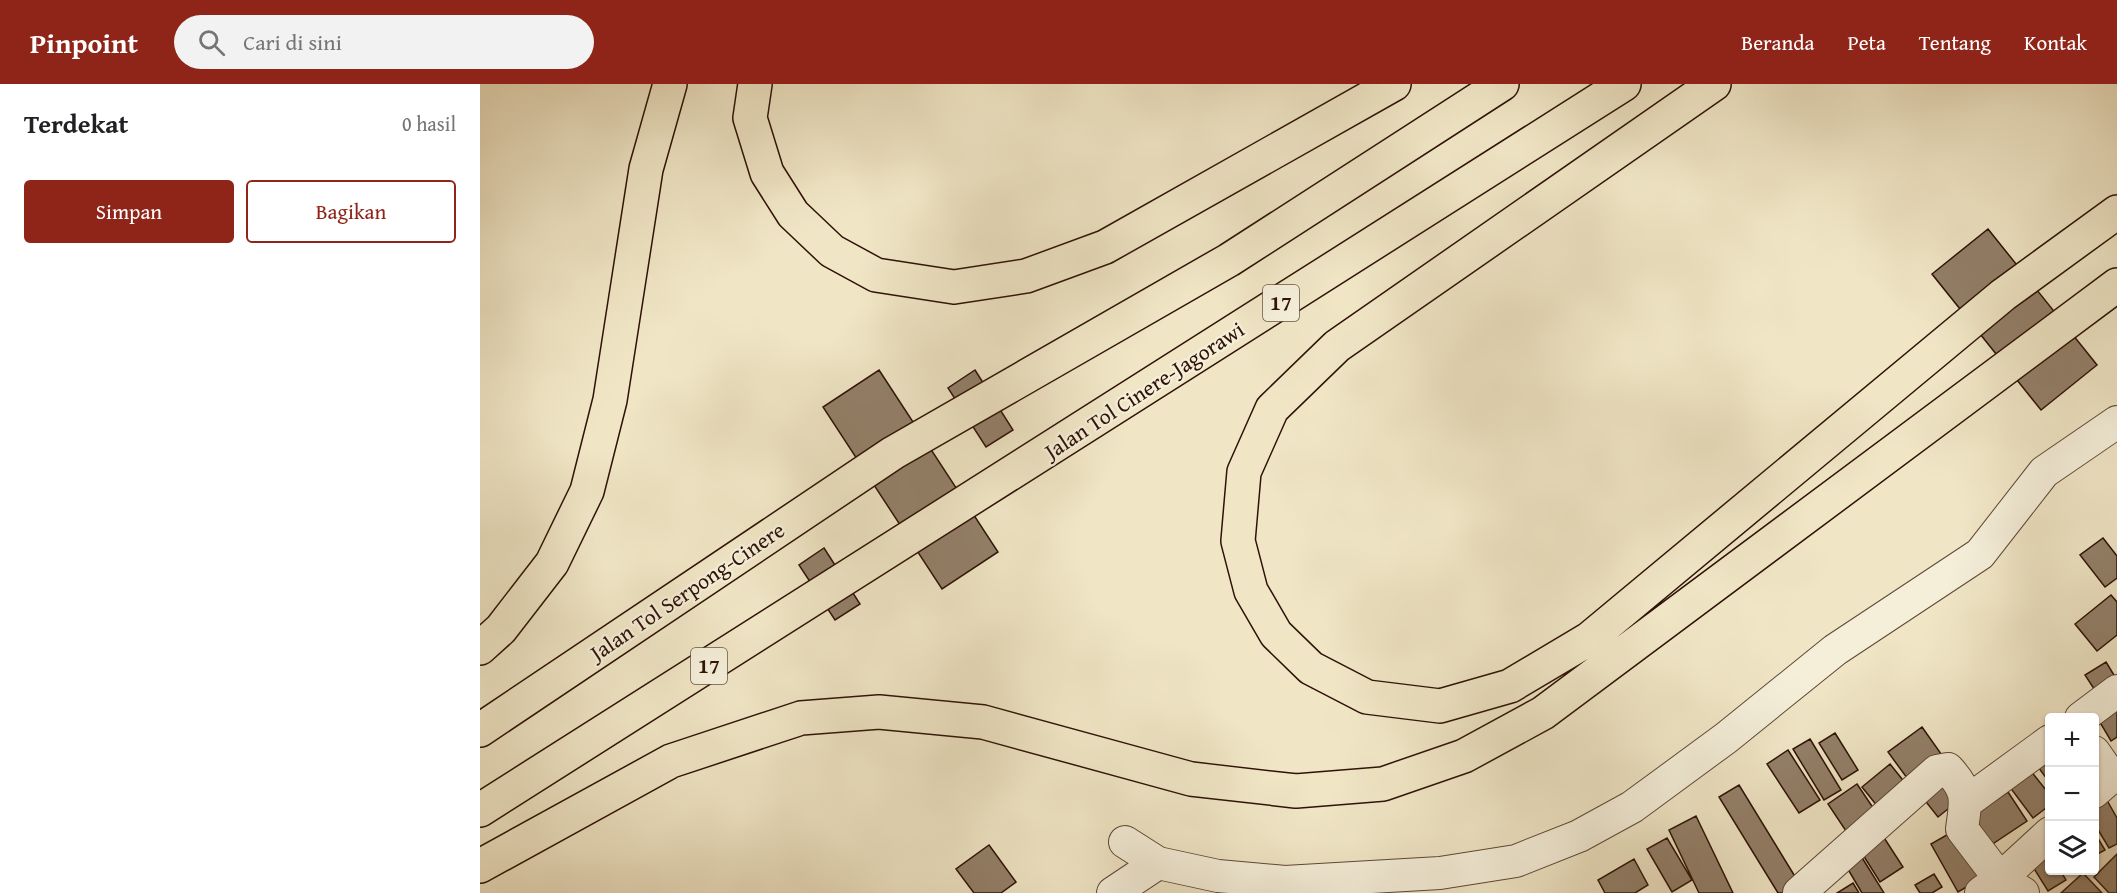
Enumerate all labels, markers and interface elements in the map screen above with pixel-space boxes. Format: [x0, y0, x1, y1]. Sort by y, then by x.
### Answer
search box [174, 15, 594, 69]
text: Pinpoint [30, 22, 138, 63]
icon: search [195, 26, 228, 59]
text: Cari di sini [243, 26, 342, 58]
text: Beranda [1741, 27, 1814, 58]
text: Peta [1847, 27, 1886, 58]
text: Tentang [1919, 27, 1991, 58]
text: Kontak [2024, 27, 2087, 58]
text: Terdekat [24, 104, 128, 143]
text: 0 hasil [402, 109, 456, 138]
button: Simpan [24, 180, 234, 243]
button: Bagikan [246, 180, 456, 243]
road number: 17 [1263, 285, 1299, 321]
street label: Jalan Tol Cinere-Jagorawi [1035, 313, 1250, 468]
street label: Jalan Tol Serpong-Cinere [581, 514, 791, 670]
road number: 17 [691, 648, 727, 684]
map controls [2045, 713, 2099, 875]
button: + [2045, 713, 2099, 767]
button: − [2045, 767, 2099, 821]
button: layers [2045, 821, 2099, 875]

